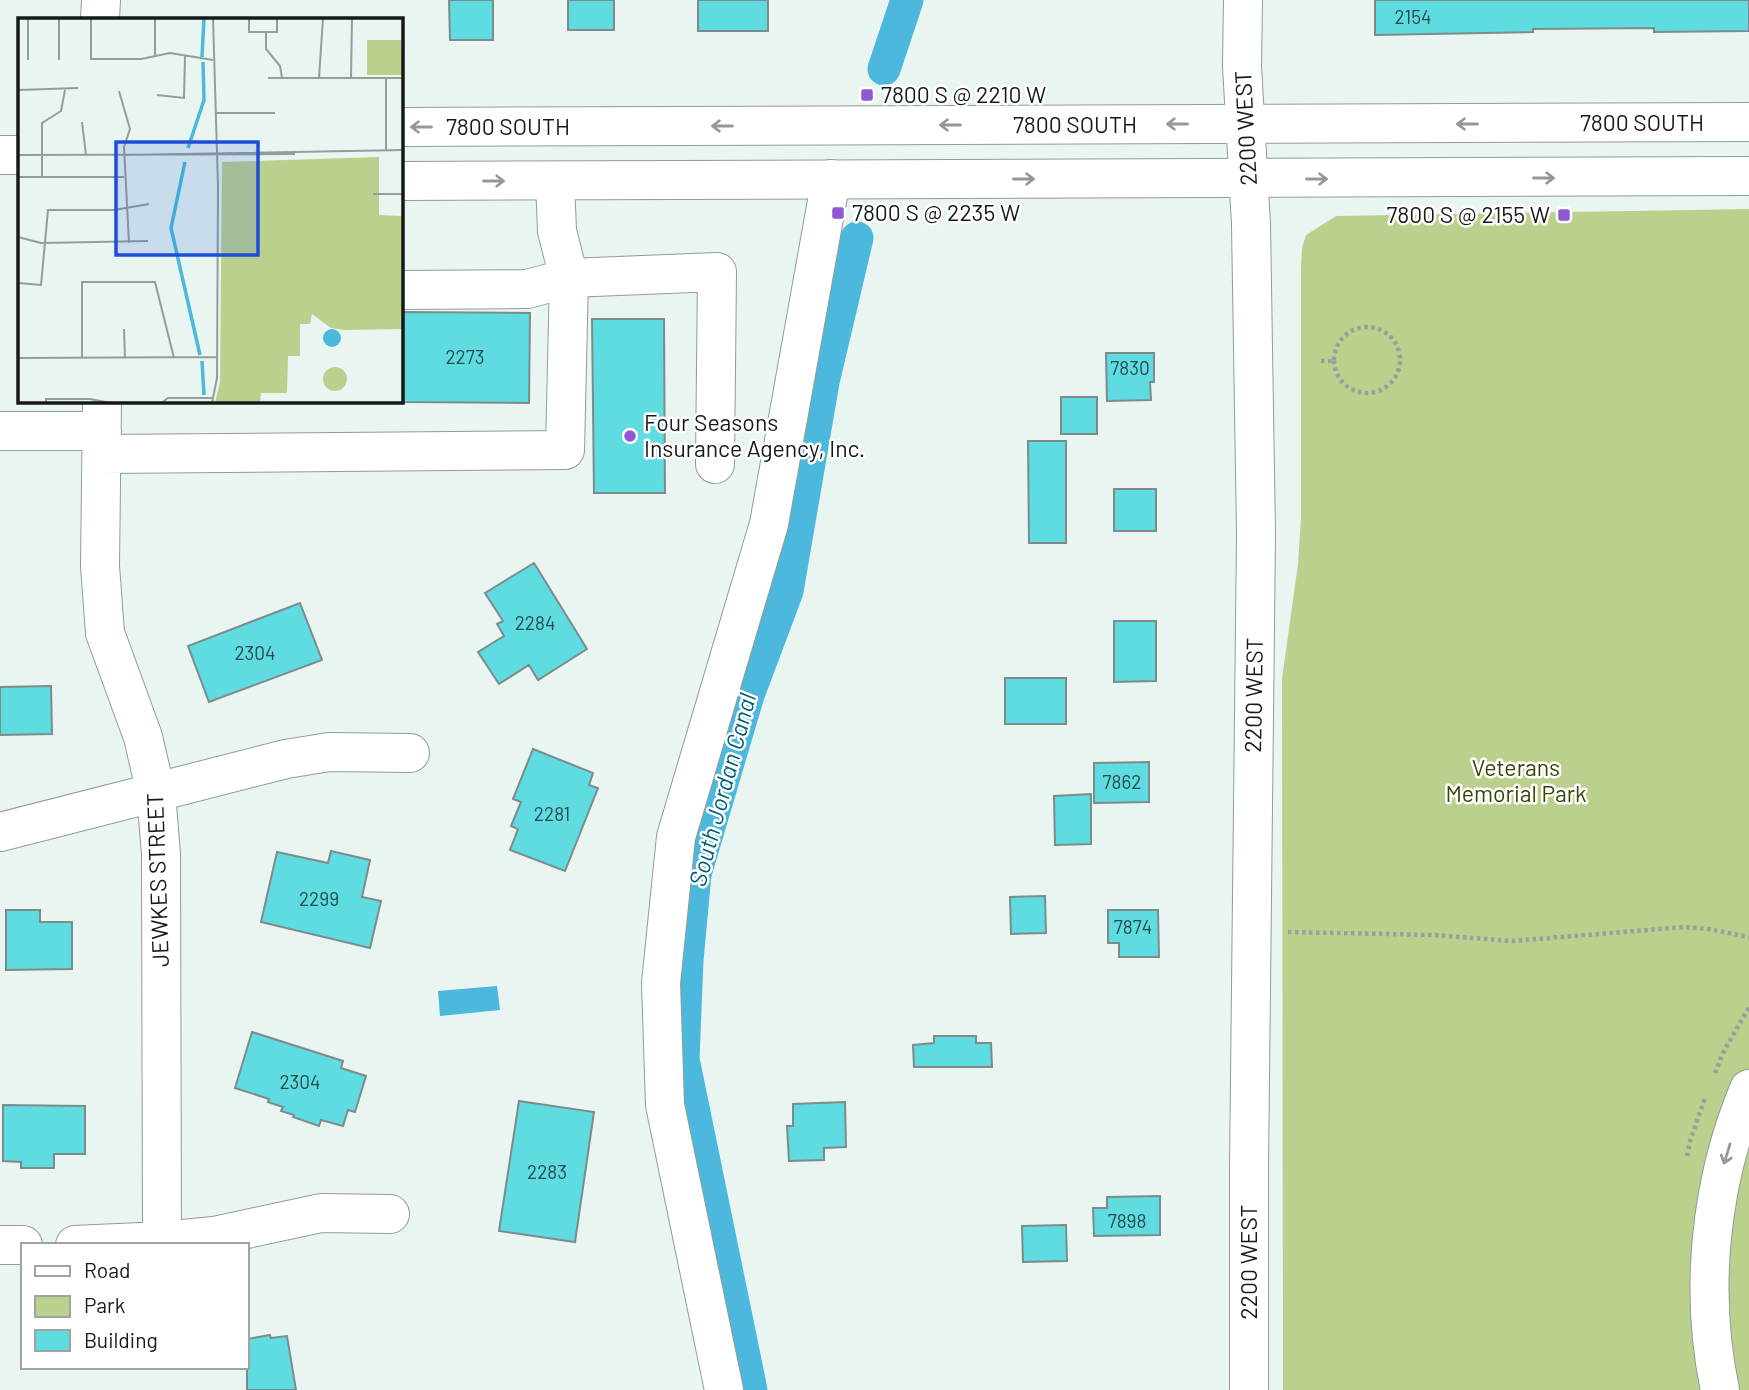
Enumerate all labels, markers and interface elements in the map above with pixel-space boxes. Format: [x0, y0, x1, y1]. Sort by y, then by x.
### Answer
house number: 2154 [1395, 5, 1431, 28]
inset map [18, 18, 402, 402]
street label: 2200 WEST [1228, 70, 1262, 186]
place label: 7800 S @ 2210 W [881, 80, 1046, 108]
marker: 7800 S @ 2210 W [859, 87, 875, 103]
street label: 7800 SOUTH [1580, 108, 1704, 136]
street label: 7800 SOUTH [1013, 110, 1137, 138]
street label: 7800 SOUTH [446, 112, 570, 140]
one-way arrow [1166, 117, 1189, 131]
one-way arrow [1456, 117, 1479, 131]
one-way arrow [939, 118, 962, 132]
one-way arrow [711, 119, 734, 133]
one-way arrow [410, 120, 433, 134]
one-way arrow [1532, 171, 1555, 185]
one-way arrow [1013, 172, 1036, 186]
one-way arrow [1305, 172, 1328, 186]
one-way arrow [482, 174, 505, 188]
place label: 7800 S @ 2235 W [852, 198, 1020, 226]
place label: 7800 S @ 2155 W [1386, 200, 1550, 228]
marker: 7800 S @ 2235 W [830, 205, 846, 221]
marker: 7800 S @ 2155 W [1556, 207, 1572, 223]
house number: 2273 [445, 345, 485, 368]
house number: 7830 [1110, 356, 1150, 379]
place label: Four Seasons Insurance Agency, Inc. [644, 408, 865, 462]
marker: Four Seasons Insurance Agency, Inc. [622, 428, 638, 444]
house number: 2284 [515, 611, 555, 634]
street label: 2200 WEST [1238, 637, 1268, 753]
house number: 2304 [234, 641, 276, 664]
water label: South Jordan Canal [682, 689, 761, 889]
park label: Veterans Memorial Park [1445, 753, 1587, 807]
house number: 7862 [1103, 770, 1141, 793]
street label: JEWKES STREET [140, 793, 174, 968]
house number: 2281 [534, 802, 570, 825]
house number: 2299 [299, 887, 339, 910]
house number: 7874 [1114, 915, 1152, 938]
house number: 2304 [279, 1070, 321, 1093]
one-way arrow [1719, 1142, 1732, 1164]
house number: 2283 [527, 1160, 567, 1183]
street label: 2200 WEST [1234, 1204, 1262, 1320]
house number: 7898 [1108, 1209, 1146, 1232]
legend [21, 1243, 248, 1369]
text: Road [84, 1257, 130, 1282]
text: Park [84, 1292, 125, 1317]
text: Building [84, 1327, 158, 1352]

